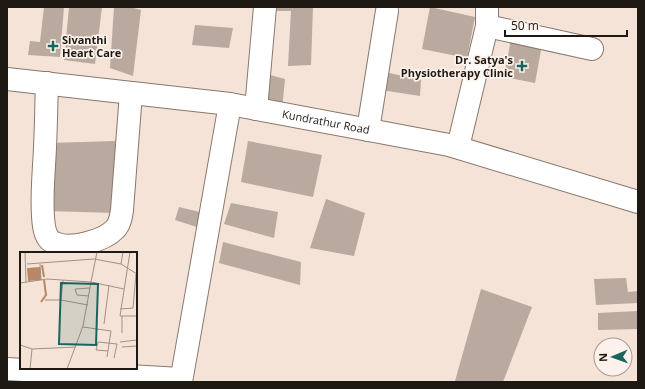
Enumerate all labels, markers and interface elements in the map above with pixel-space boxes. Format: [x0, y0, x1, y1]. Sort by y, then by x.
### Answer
scale bar [505, 12, 627, 38]
text: 50 m [511, 17, 539, 34]
place label: Sivanthi Heart Care [62, 32, 122, 60]
marker: Sivanthi Heart Care [47, 40, 59, 52]
place label: Dr. Satya's Physiotherapy Clinic [401, 52, 514, 80]
marker: Dr. Satya's Physiotherapy Clinic [516, 60, 528, 72]
street label: Kundrathur Road [281, 106, 371, 137]
inset map [20, 252, 137, 369]
north arrow [593, 337, 633, 377]
text: N [595, 353, 610, 362]

